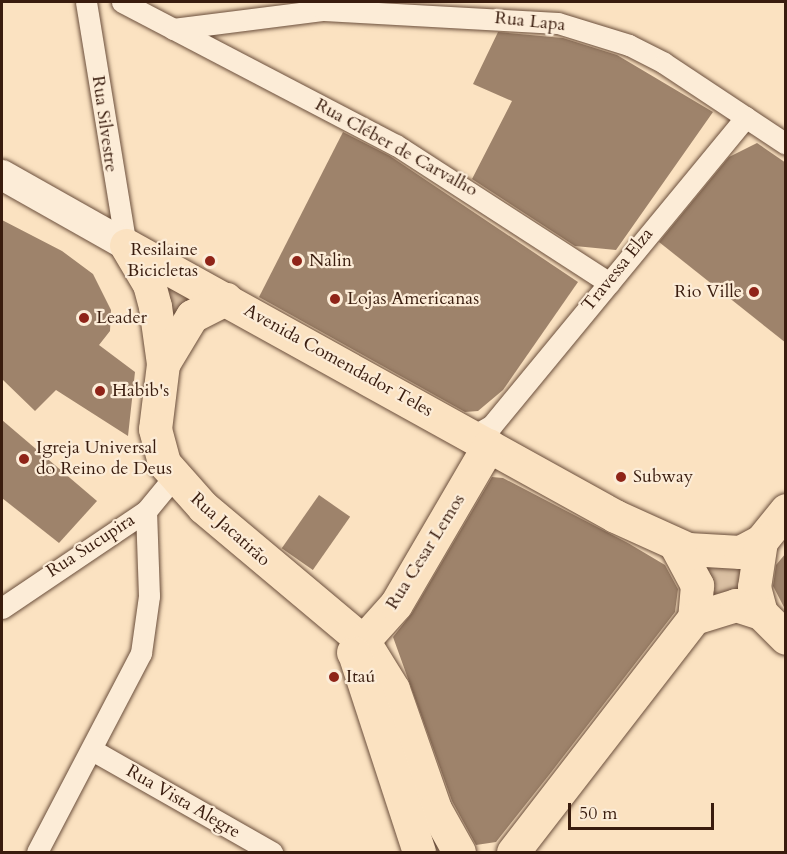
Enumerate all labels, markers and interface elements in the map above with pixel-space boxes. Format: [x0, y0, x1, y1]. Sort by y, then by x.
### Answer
street label: Rua Lapa [494, 8, 566, 36]
street label: Rua Silvestre [87, 74, 121, 174]
street label: Rua Cléber de Carvalho [311, 94, 481, 202]
street label: Travessa Elza [578, 224, 658, 316]
place label: Resilaine Bicicletas [127, 240, 198, 282]
place label: Nalin [309, 250, 352, 272]
marker: Resilaine Bicicletas [203, 254, 217, 268]
marker: Nalin [290, 254, 304, 268]
place label: Rio Ville [674, 281, 742, 303]
marker: Rio Ville [747, 285, 761, 299]
place label: Lojas Americanas [347, 288, 479, 310]
marker: Lojas Americanas [328, 292, 342, 306]
street label: Avenida Comendador Teles [240, 300, 436, 422]
place label: Leader [96, 307, 147, 329]
marker: Leader [77, 311, 91, 325]
place label: Habib's [112, 380, 169, 402]
marker: Habib's [93, 384, 107, 398]
place label: Igreja Universal do Reino de Deus [36, 438, 172, 480]
marker: Igreja Universal do Reino de Deus [17, 452, 31, 466]
place label: Subway [633, 466, 693, 488]
marker: Subway [614, 470, 628, 484]
street label: Rua Jacatirão [186, 489, 274, 571]
street label: Rua Cesar Lemos [382, 490, 470, 614]
street label: Rua Sucupira [43, 509, 139, 583]
place label: Itaú [346, 666, 375, 688]
marker: Itaú [327, 670, 341, 684]
street label: Rua Vista Alegre [122, 761, 244, 843]
scale bar [571, 791, 716, 829]
text: 50 m [579, 801, 618, 826]

